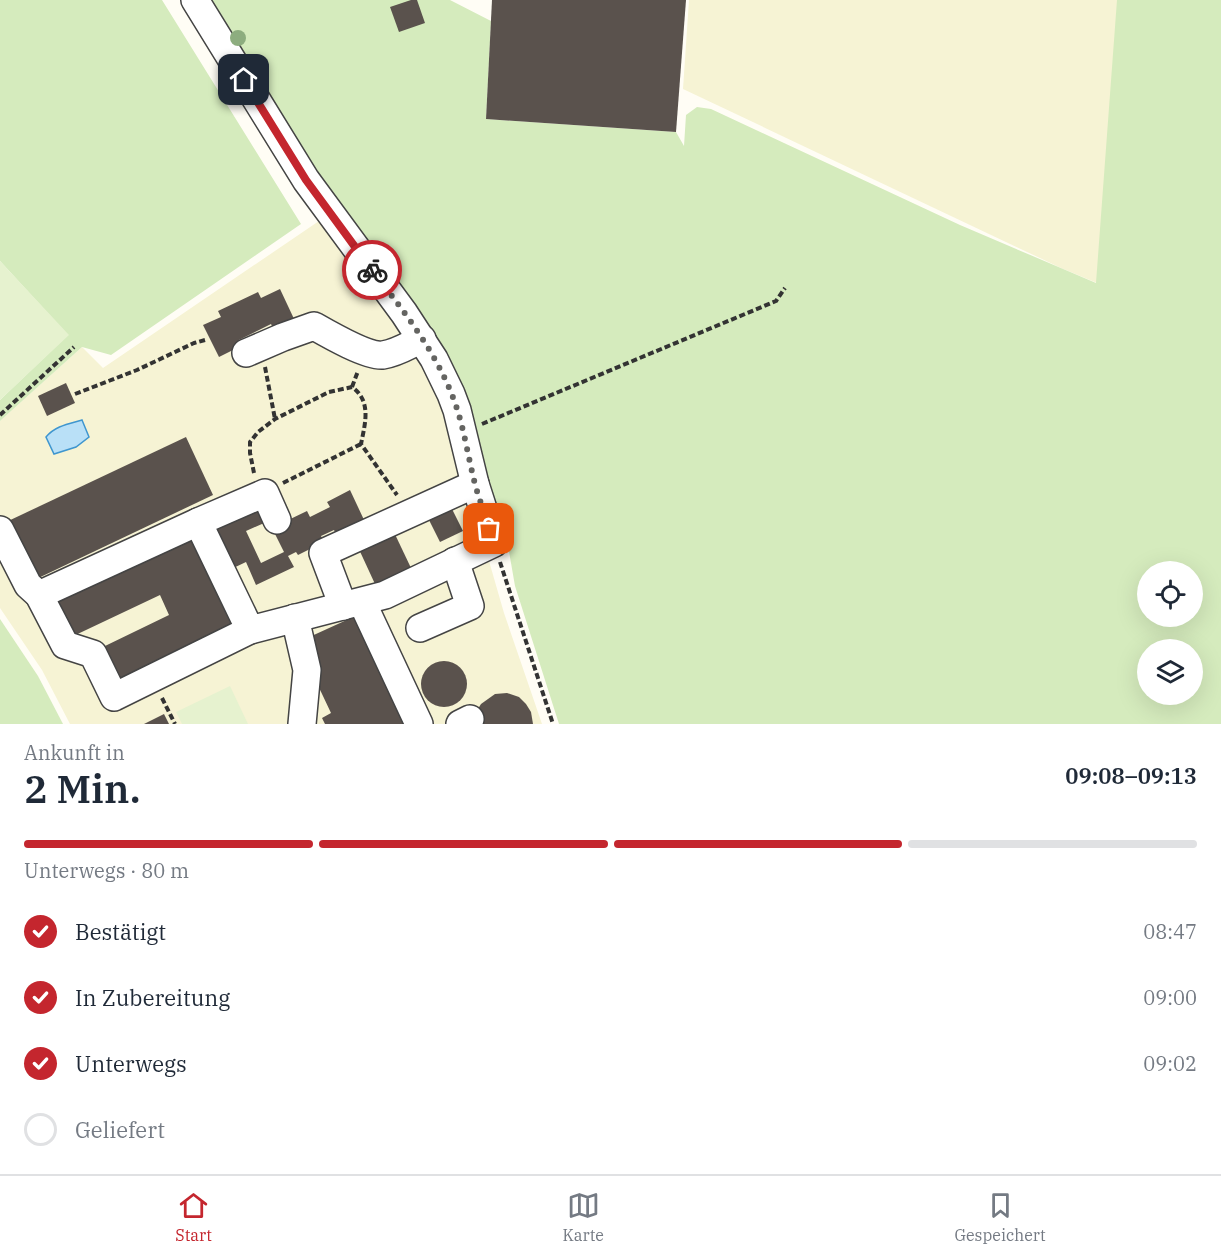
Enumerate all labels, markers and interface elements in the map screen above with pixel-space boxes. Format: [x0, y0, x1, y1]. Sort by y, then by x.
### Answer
pin [218, 54, 269, 105]
icon: home [227, 63, 260, 96]
courier [342, 240, 402, 300]
icon: bike [356, 254, 389, 287]
pin [463, 503, 514, 554]
icon: bag [472, 512, 505, 545]
map controls [1137, 561, 1203, 705]
button: locate [1137, 561, 1203, 627]
button: layers [1137, 639, 1203, 705]
text: Ankunft in [24, 739, 125, 766]
text: 09:08–09:13 [1065, 761, 1197, 790]
text: 2 Min. [24, 763, 141, 814]
text: Unterwegs · 80 m [24, 857, 189, 884]
icon: check [24, 915, 57, 948]
text: Bestätigt [75, 917, 166, 946]
text: 08:47 [1143, 918, 1197, 945]
icon: check [24, 981, 57, 1014]
text: In Zubereitung [75, 983, 230, 1012]
text: 09:00 [1143, 984, 1197, 1011]
icon: check [24, 1047, 57, 1080]
text: Unterwegs [75, 1049, 187, 1078]
text: 09:02 [1143, 1050, 1197, 1077]
text: Geliefert [75, 1115, 165, 1144]
tab: Start [175, 1189, 212, 1245]
tab: Karte [563, 1189, 604, 1245]
tab: Gespeichert [954, 1189, 1046, 1245]

